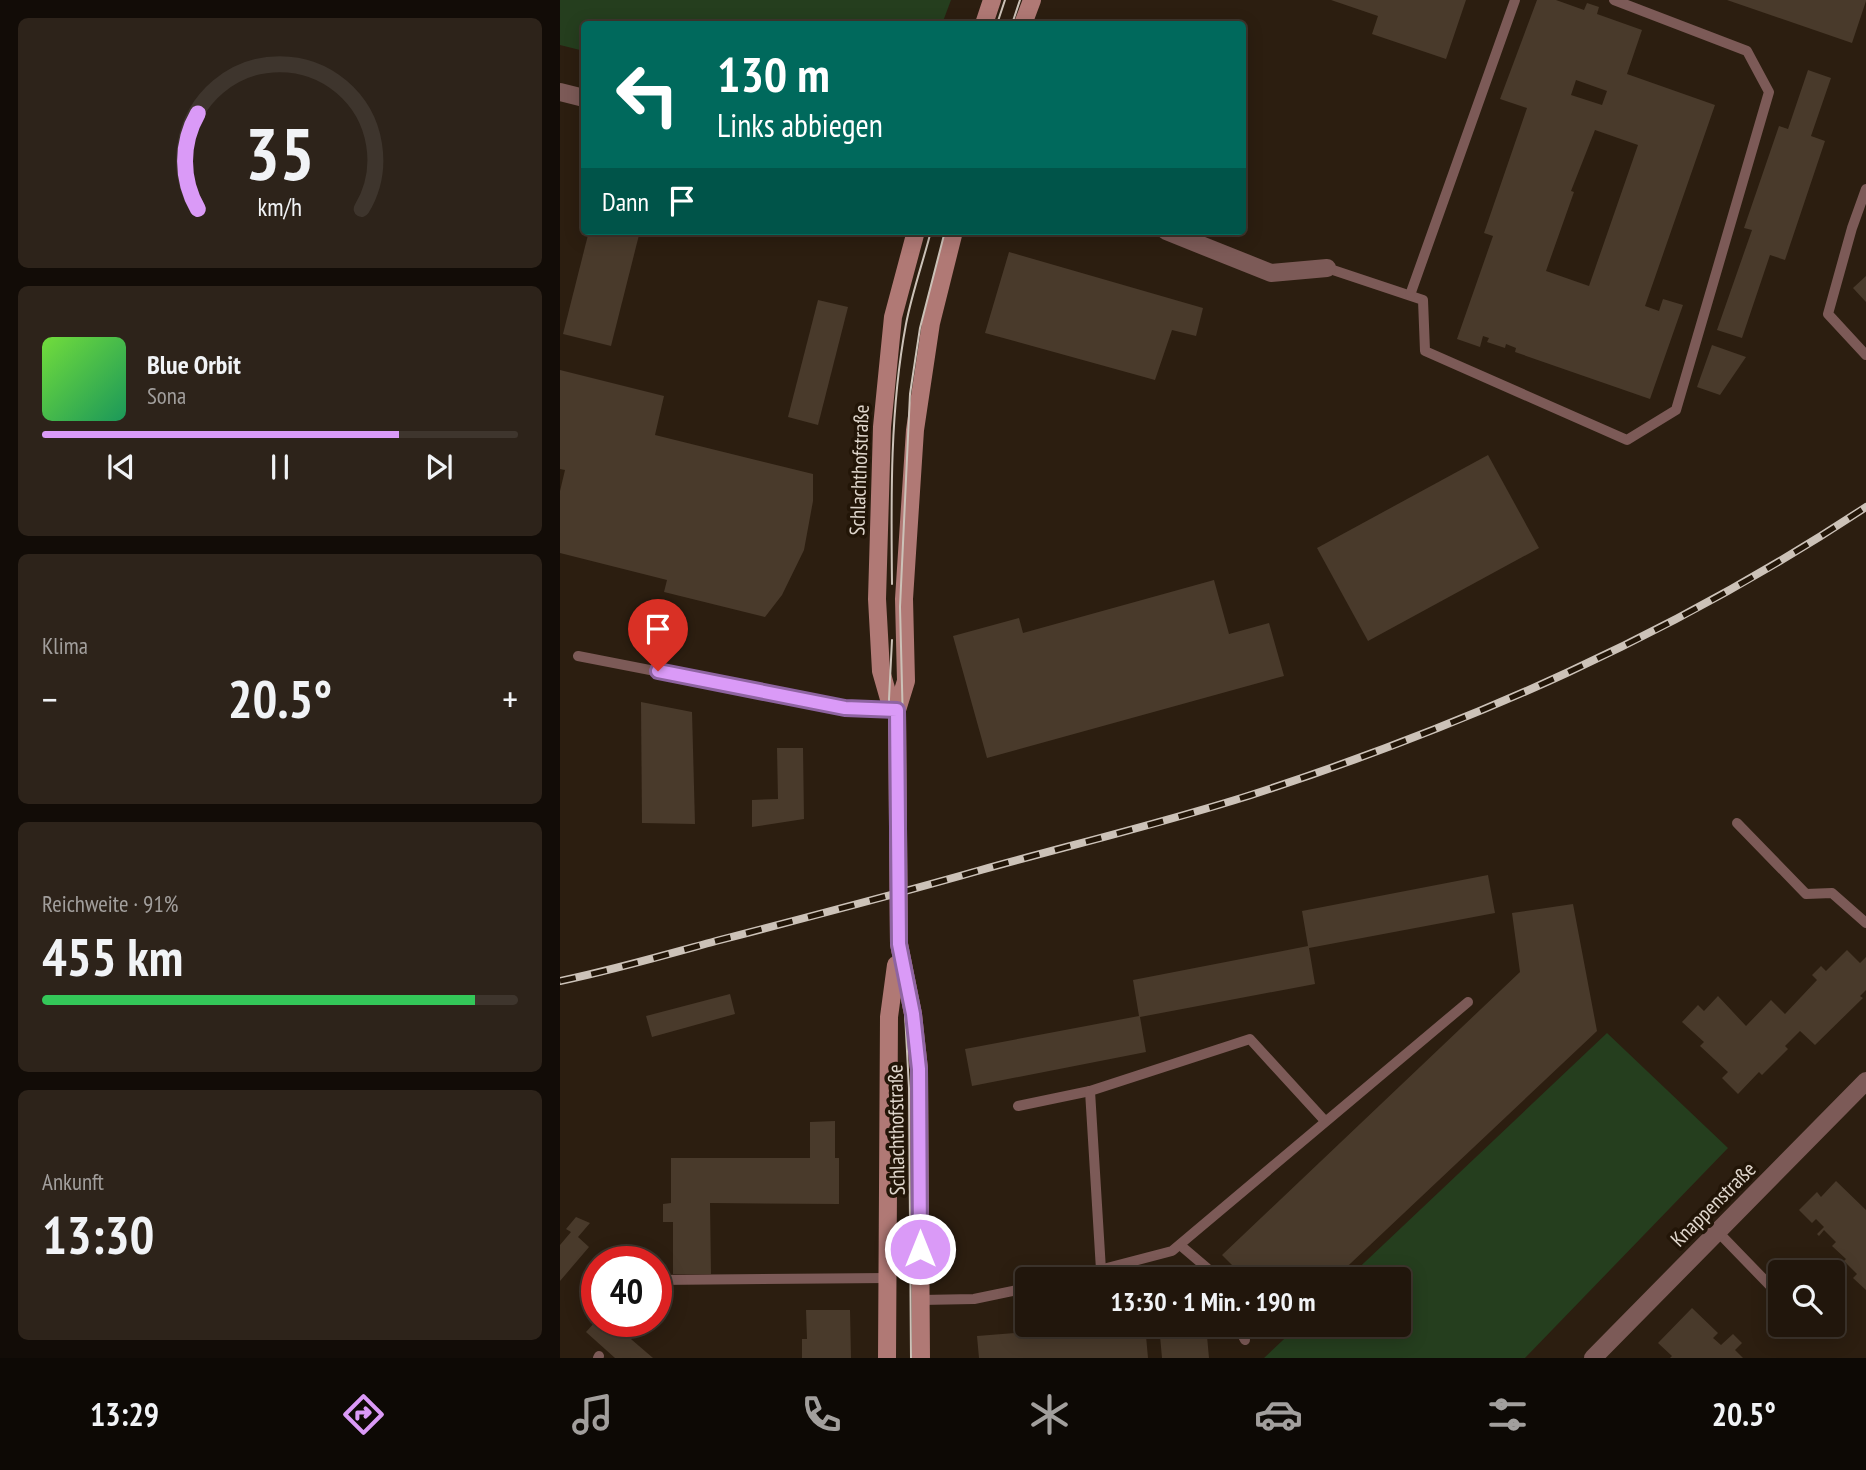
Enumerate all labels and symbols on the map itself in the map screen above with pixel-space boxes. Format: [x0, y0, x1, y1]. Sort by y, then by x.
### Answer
street label: Schlachthofstraße [843, 404, 875, 536]
pin [628, 599, 688, 671]
street label: Schlachthofstraße [881, 1064, 911, 1196]
street label: Knappenstraße [1665, 1156, 1761, 1252]
position arrow [883, 1212, 957, 1286]
speed limit sign: 40 [581, 1246, 672, 1337]

